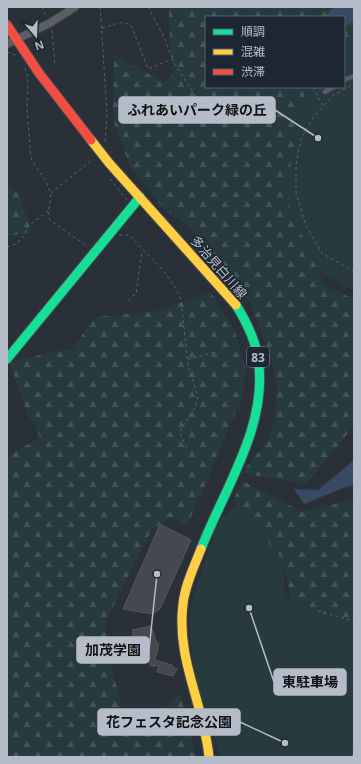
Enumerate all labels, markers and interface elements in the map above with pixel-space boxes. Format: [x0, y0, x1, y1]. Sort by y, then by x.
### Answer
north arrow [16, 16, 56, 56]
legend [205, 16, 345, 88]
text: 順調 [241, 23, 265, 40]
text: N [33, 37, 46, 54]
text: 混雑 [241, 43, 265, 60]
text: 渋滞 [241, 63, 265, 80]
callout: ふれあいパーク緑の丘 [119, 97, 275, 123]
text: ふれあいパーク緑の丘 [127, 100, 267, 119]
street label: 多治見白川線 [187, 232, 251, 302]
road number: 83 [247, 347, 269, 367]
callout: 加茂学園 [77, 637, 149, 663]
text: 加茂学園 [85, 640, 141, 659]
callout: 東駐車場 [274, 669, 346, 695]
text: 東駐車場 [282, 672, 338, 691]
callout: 花フェスタ記念公園 [98, 709, 240, 735]
text: 花フェスタ記念公園 [106, 712, 232, 731]

